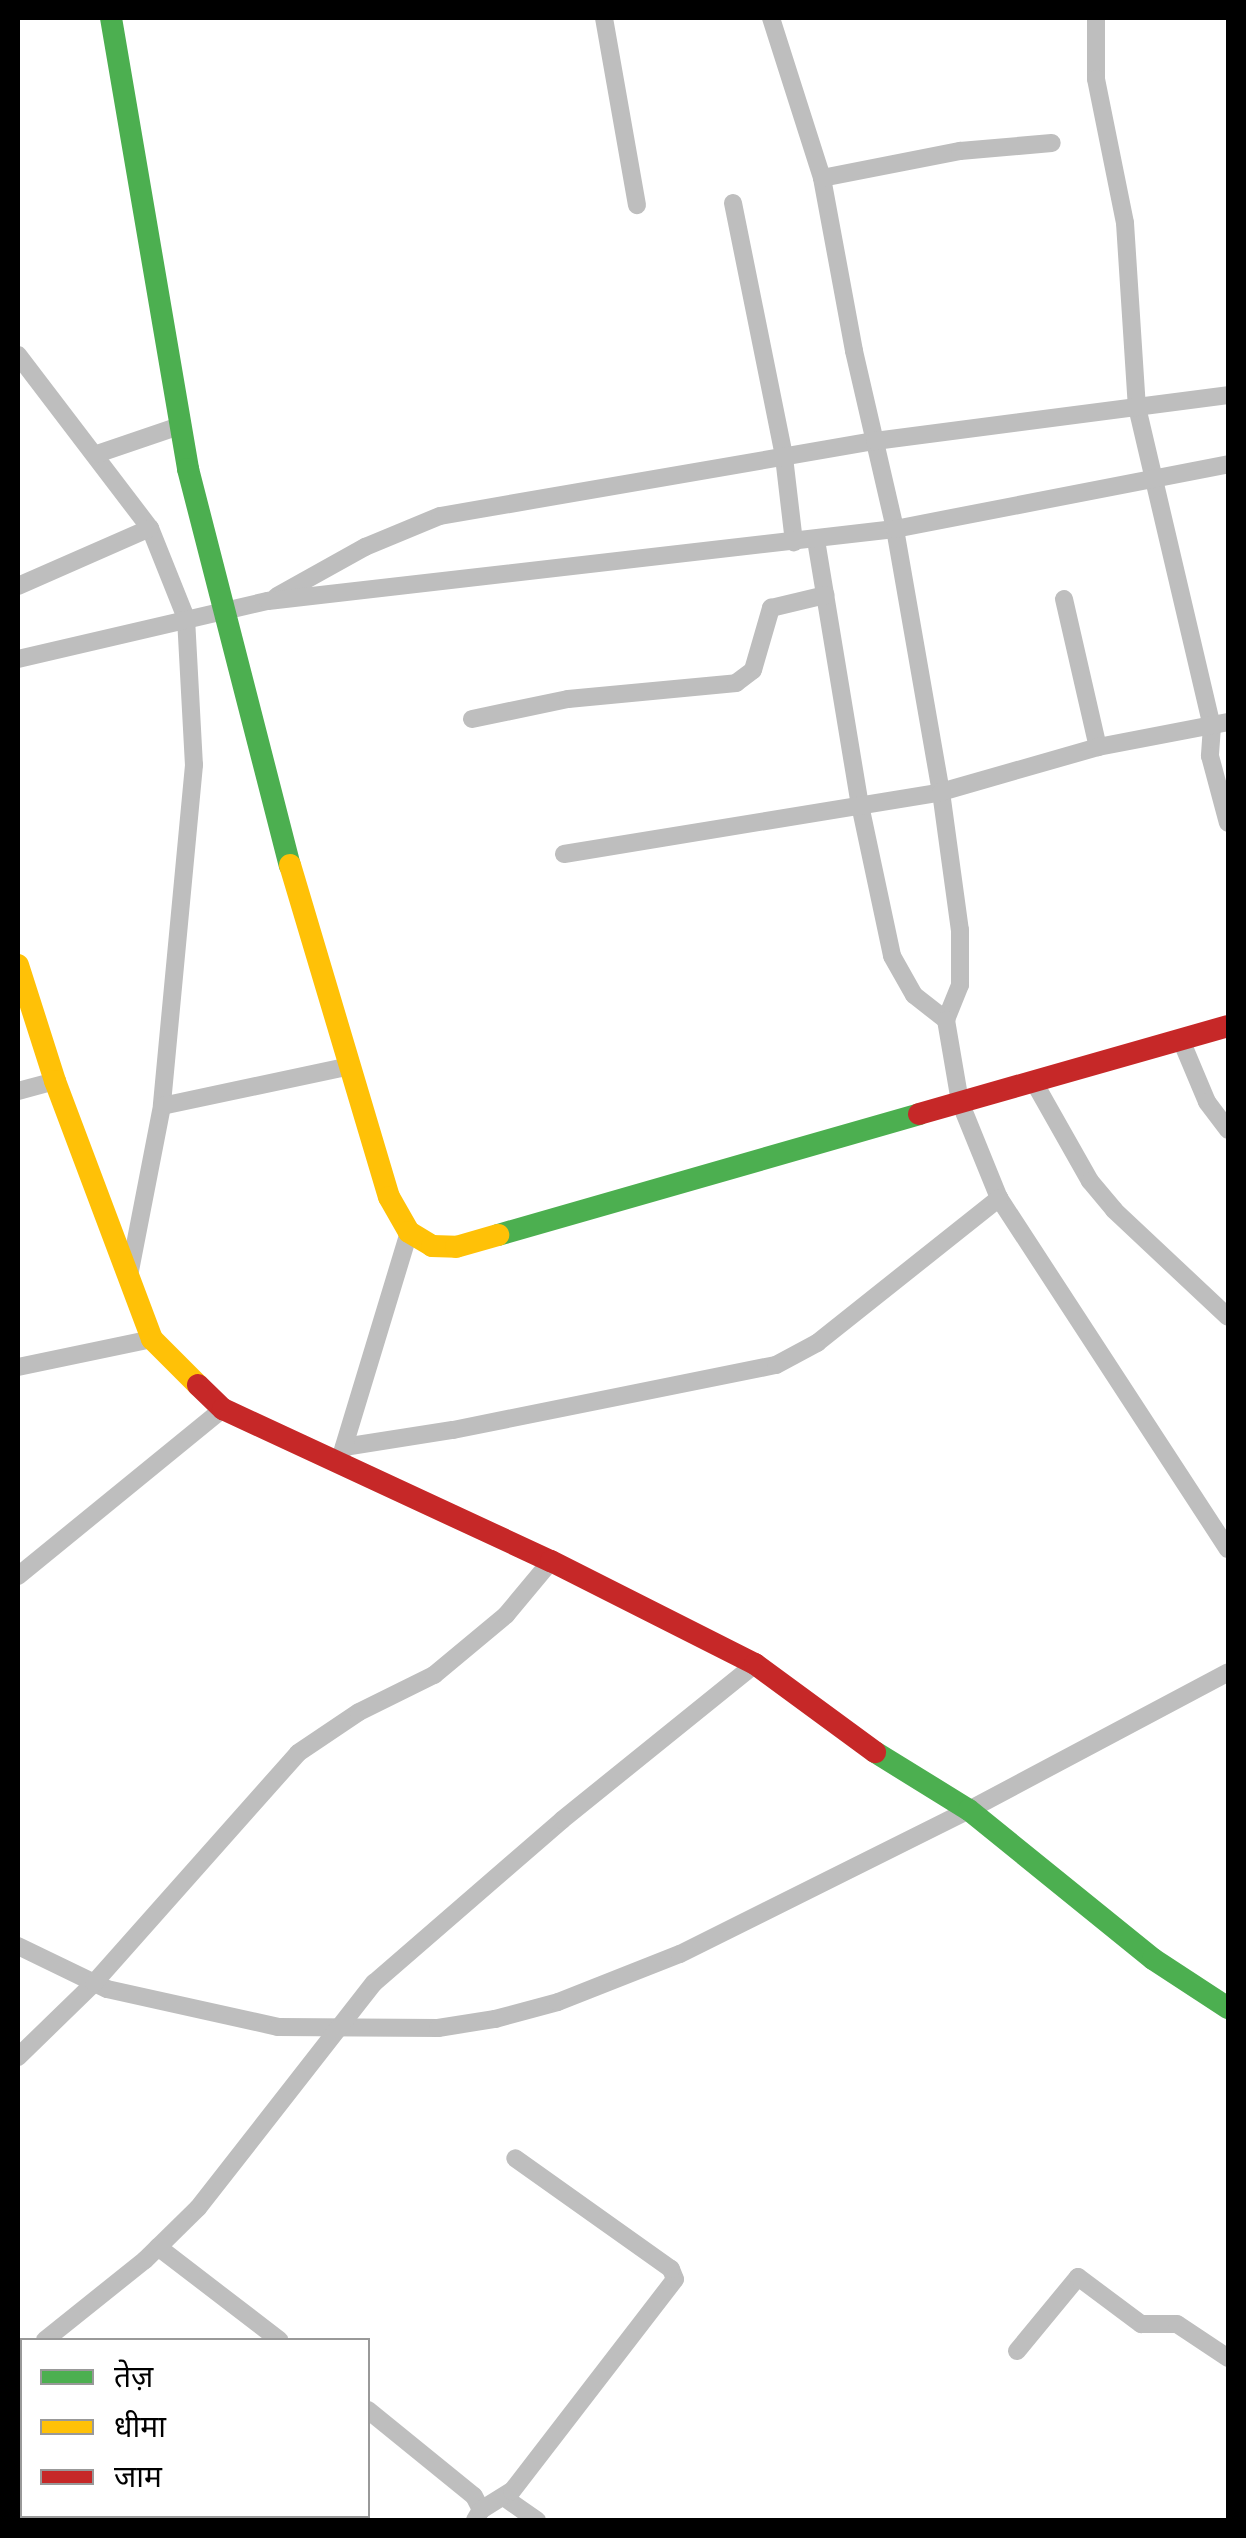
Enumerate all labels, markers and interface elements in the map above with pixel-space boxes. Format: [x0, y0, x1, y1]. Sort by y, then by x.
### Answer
legend [20, 2338, 370, 2518]
text: तेज़ [114, 2356, 153, 2393]
text: धीमा [114, 2406, 166, 2443]
text: जाम [114, 2456, 162, 2493]

